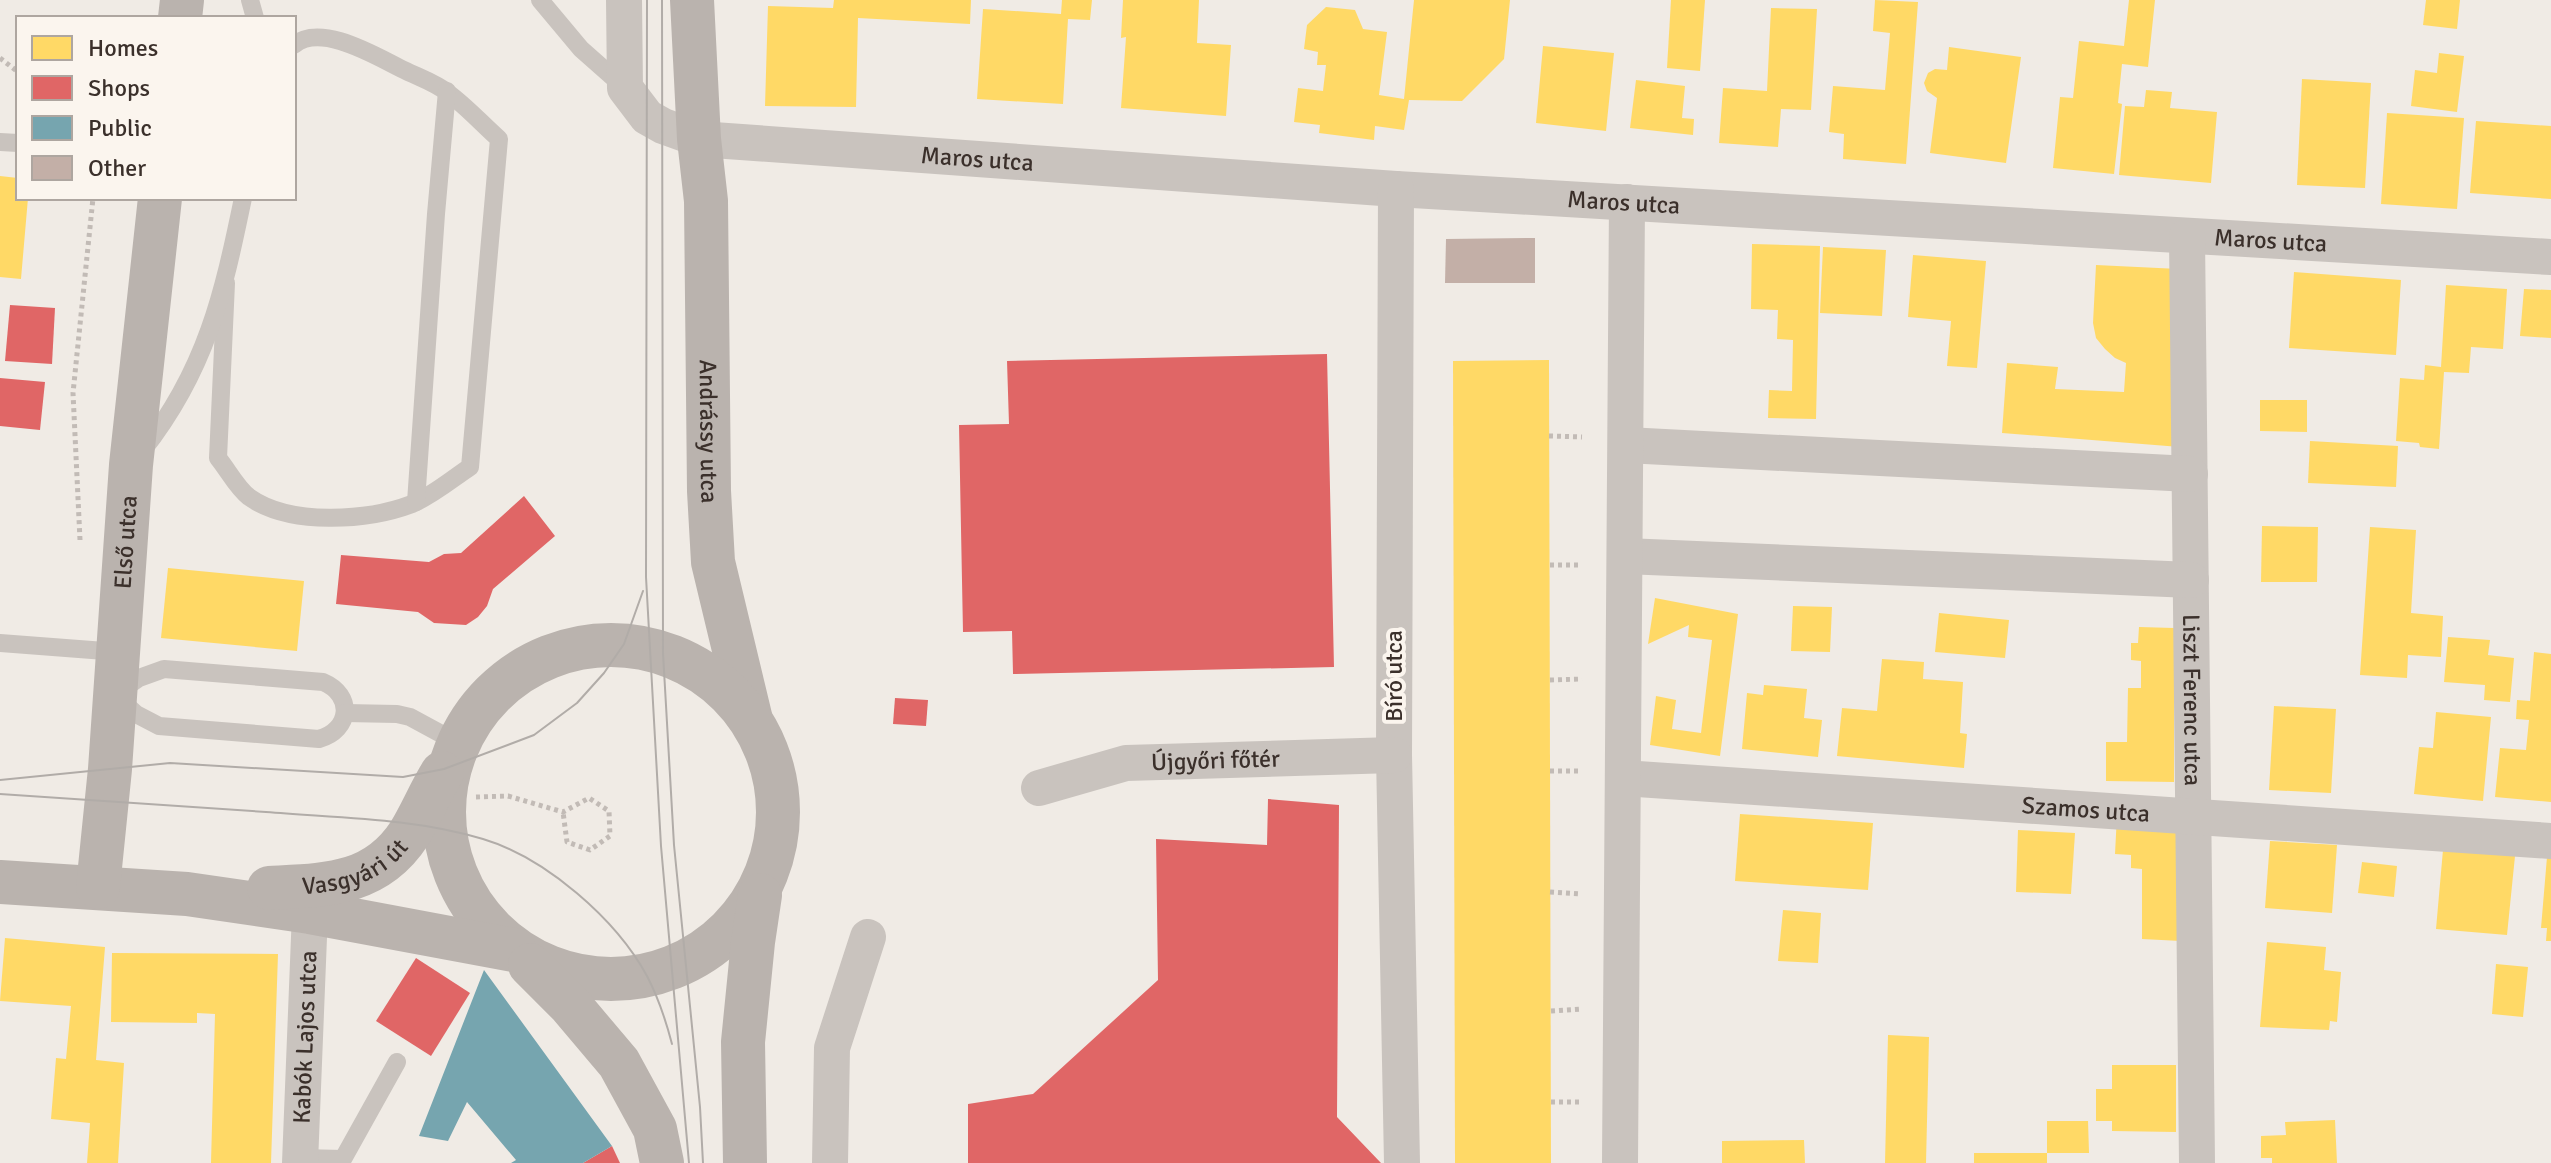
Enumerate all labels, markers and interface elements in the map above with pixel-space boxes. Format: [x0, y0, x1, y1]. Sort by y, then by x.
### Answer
legend [16, 16, 296, 200]
text: Homes [88, 33, 158, 63]
text: Shops [88, 73, 150, 103]
text: Public [88, 113, 152, 143]
street label: Maros utca [920, 140, 1035, 178]
text: Other [88, 153, 146, 183]
street label: Maros utca [1566, 184, 1681, 221]
street label: Maros utca [2213, 222, 2328, 259]
street label: Andrássy utca [693, 359, 725, 504]
street label: Első utca [107, 494, 144, 590]
street label: Liszt Ferenc utca [2176, 614, 2208, 786]
street label: Bíró utca [1379, 630, 1409, 722]
street label: Újgyőri főtér [1150, 743, 1281, 777]
street label: Szamos utca [2021, 790, 2151, 829]
street label: Vasgyári út [301, 833, 415, 901]
street label: Kabók Lajos utca [287, 950, 323, 1124]

